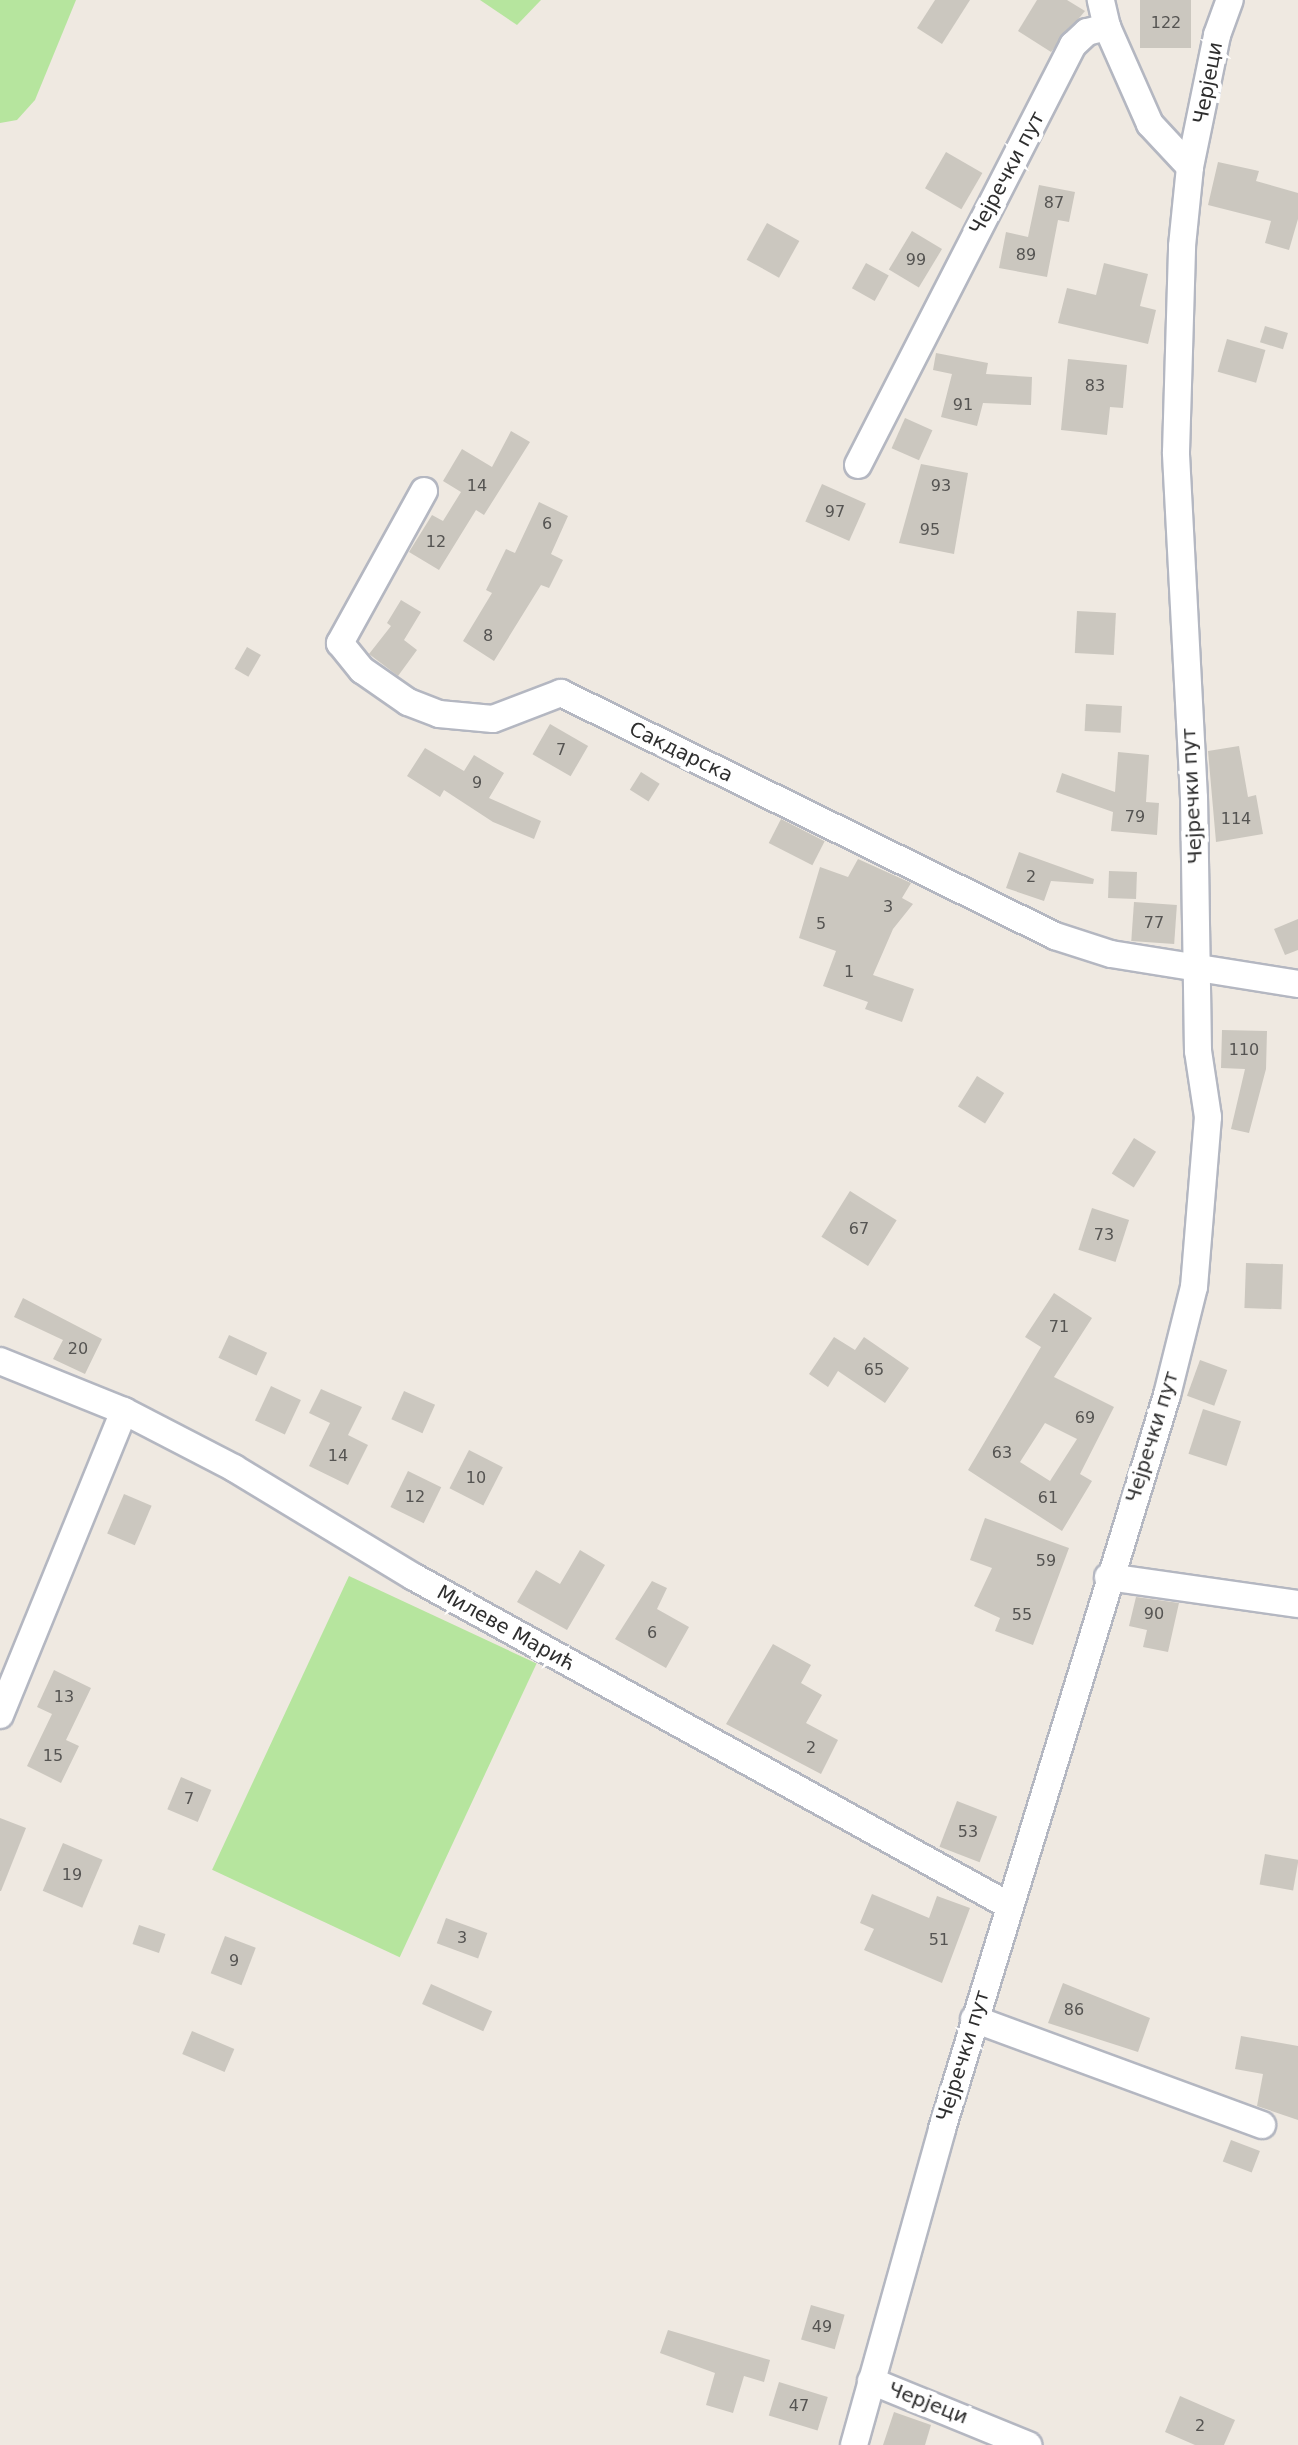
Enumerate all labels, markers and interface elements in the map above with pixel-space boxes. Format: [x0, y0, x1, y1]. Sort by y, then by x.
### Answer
house number: 122 [1151, 13, 1181, 33]
street label: Черјеци [1188, 40, 1228, 126]
street label: Чејречки пут [964, 107, 1050, 239]
house number: 87 [1044, 193, 1064, 213]
house number: 89 [1016, 245, 1036, 265]
house number: 99 [906, 250, 926, 270]
house number: 83 [1085, 376, 1105, 396]
house number: 91 [953, 395, 973, 415]
house number: 14 [467, 476, 487, 496]
house number: 93 [931, 476, 951, 496]
house number: 97 [825, 502, 845, 522]
house number: 6 [542, 514, 552, 534]
house number: 95 [920, 520, 940, 540]
house number: 12 [426, 532, 446, 552]
house number: 8 [483, 626, 493, 646]
street label: Сакдарска [625, 717, 737, 787]
street label: Чејречки пут [1176, 727, 1208, 865]
house number: 7 [556, 740, 566, 760]
house number: 9 [472, 773, 482, 793]
house number: 79 [1125, 807, 1145, 827]
house number: 114 [1221, 809, 1251, 829]
house number: 2 [1026, 867, 1036, 887]
house number: 3 [883, 897, 893, 917]
house number: 77 [1144, 913, 1164, 933]
house number: 5 [816, 914, 826, 934]
house number: 1 [844, 962, 854, 982]
house number: 110 [1229, 1040, 1259, 1060]
house number: 67 [849, 1219, 869, 1239]
house number: 73 [1094, 1225, 1114, 1245]
house number: 71 [1049, 1317, 1069, 1337]
house number: 20 [68, 1339, 88, 1359]
house number: 65 [864, 1360, 884, 1380]
street label: Чејречки пут [1121, 1368, 1183, 1506]
house number: 69 [1075, 1408, 1095, 1428]
house number: 63 [992, 1443, 1012, 1463]
house number: 14 [328, 1446, 348, 1466]
house number: 10 [466, 1468, 486, 1488]
house number: 12 [405, 1487, 425, 1507]
house number: 61 [1038, 1488, 1058, 1508]
house number: 59 [1036, 1551, 1056, 1571]
street label: Милеве Мaрић [433, 1580, 579, 1676]
house number: 90 [1144, 1604, 1164, 1624]
house number: 55 [1012, 1605, 1032, 1625]
house number: 6 [647, 1623, 657, 1643]
house number: 13 [54, 1687, 74, 1707]
house number: 2 [806, 1738, 816, 1758]
house number: 15 [43, 1746, 63, 1766]
house number: 7 [184, 1789, 194, 1809]
house number: 53 [958, 1822, 978, 1842]
house number: 19 [62, 1865, 82, 1885]
house number: 3 [457, 1928, 467, 1948]
house number: 51 [929, 1930, 949, 1950]
house number: 9 [229, 1951, 239, 1971]
street label: Чејречки пут [932, 1987, 994, 2125]
house number: 86 [1064, 2000, 1084, 2020]
house number: 49 [812, 2317, 832, 2337]
street label: Черјеци [885, 2377, 971, 2429]
house number: 47 [789, 2396, 809, 2416]
house number: 2 [1195, 2416, 1205, 2436]

